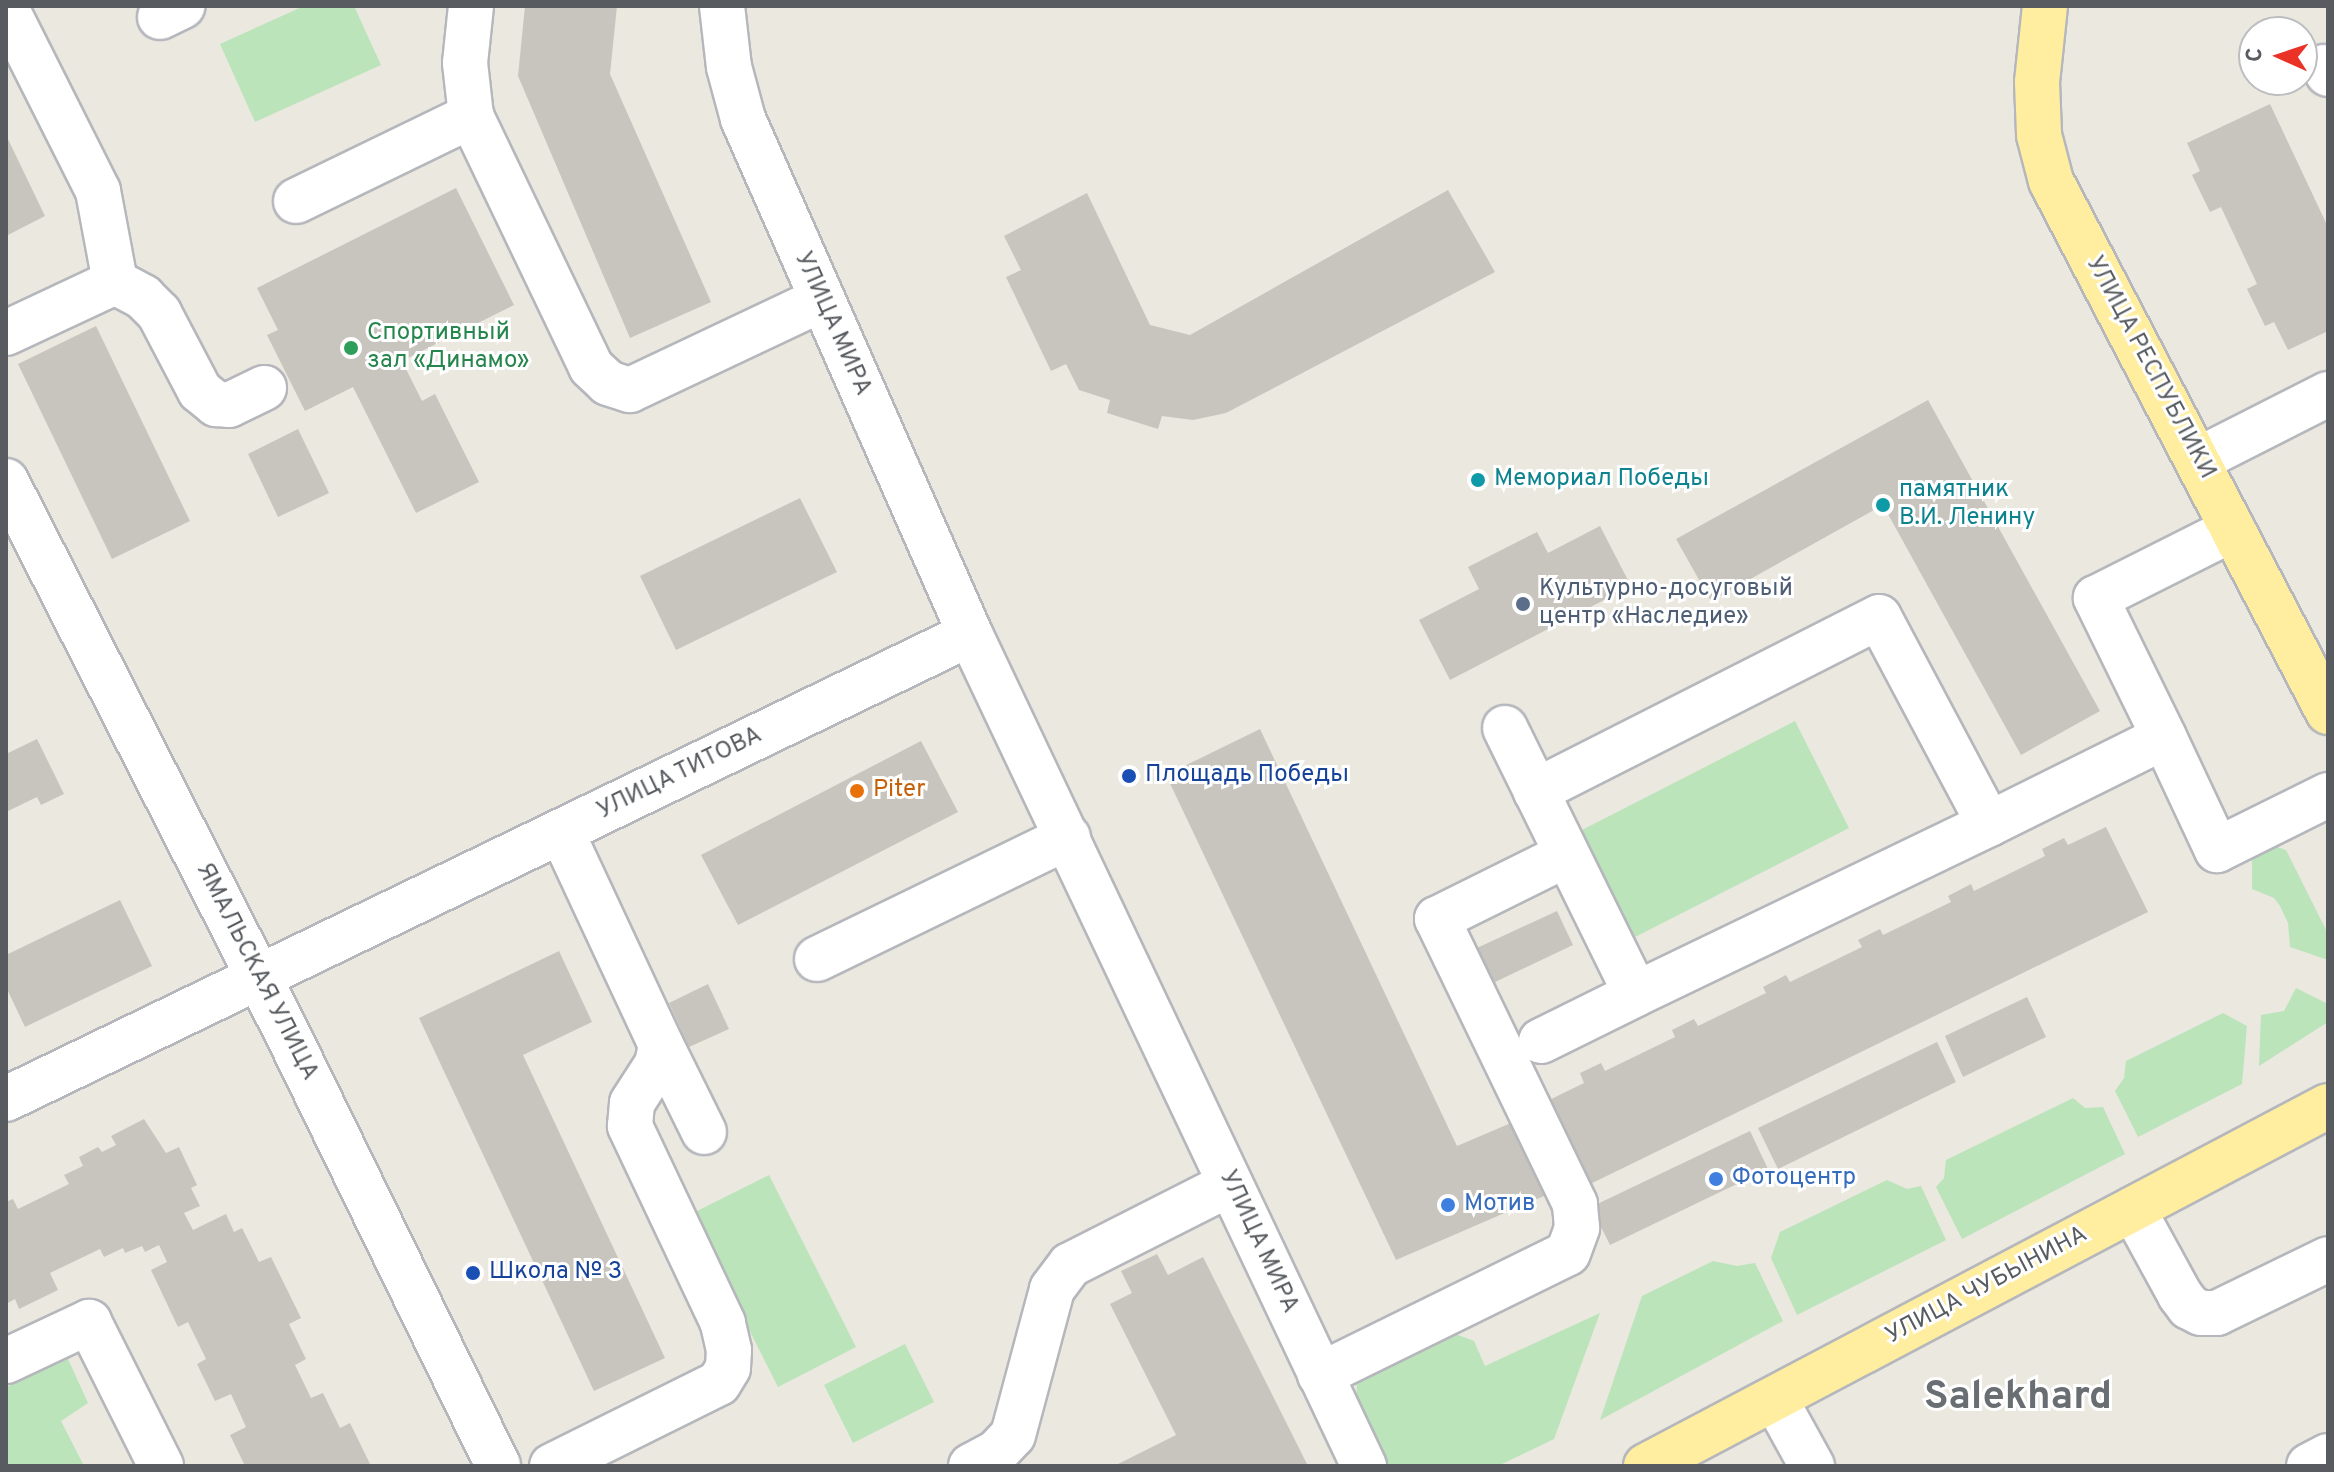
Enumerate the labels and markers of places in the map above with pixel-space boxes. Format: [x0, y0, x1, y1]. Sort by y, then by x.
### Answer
place label: Спортивный зал «Динамо» [367, 320, 529, 376]
marker: Спортивный зал «Динамо» [342, 339, 360, 357]
place label: Мемориал Победы [1494, 466, 1709, 494]
marker: Мемориал Победы [1469, 471, 1487, 489]
place label: памятник В.И. Ленину [1899, 477, 2035, 533]
marker: памятник В.И. Ленину [1874, 496, 1892, 514]
place label: Культурно-досуговый центр «Наследие» [1539, 576, 1793, 632]
marker: Культурно-досуговый центр «Наследие» [1514, 595, 1532, 613]
place label: Площадь Победы [1145, 762, 1349, 790]
marker: Площадь Победы [1120, 767, 1138, 785]
place label: Piter [873, 777, 926, 805]
marker: Piter [848, 782, 866, 800]
place label: Фотоцентр [1732, 1165, 1856, 1193]
marker: Фотоцентр [1707, 1170, 1725, 1188]
place label: Мотив [1464, 1191, 1535, 1219]
marker: Мотив [1439, 1196, 1457, 1214]
place label: Школа № 3 [489, 1259, 622, 1287]
marker: Школа № 3 [464, 1264, 482, 1282]

